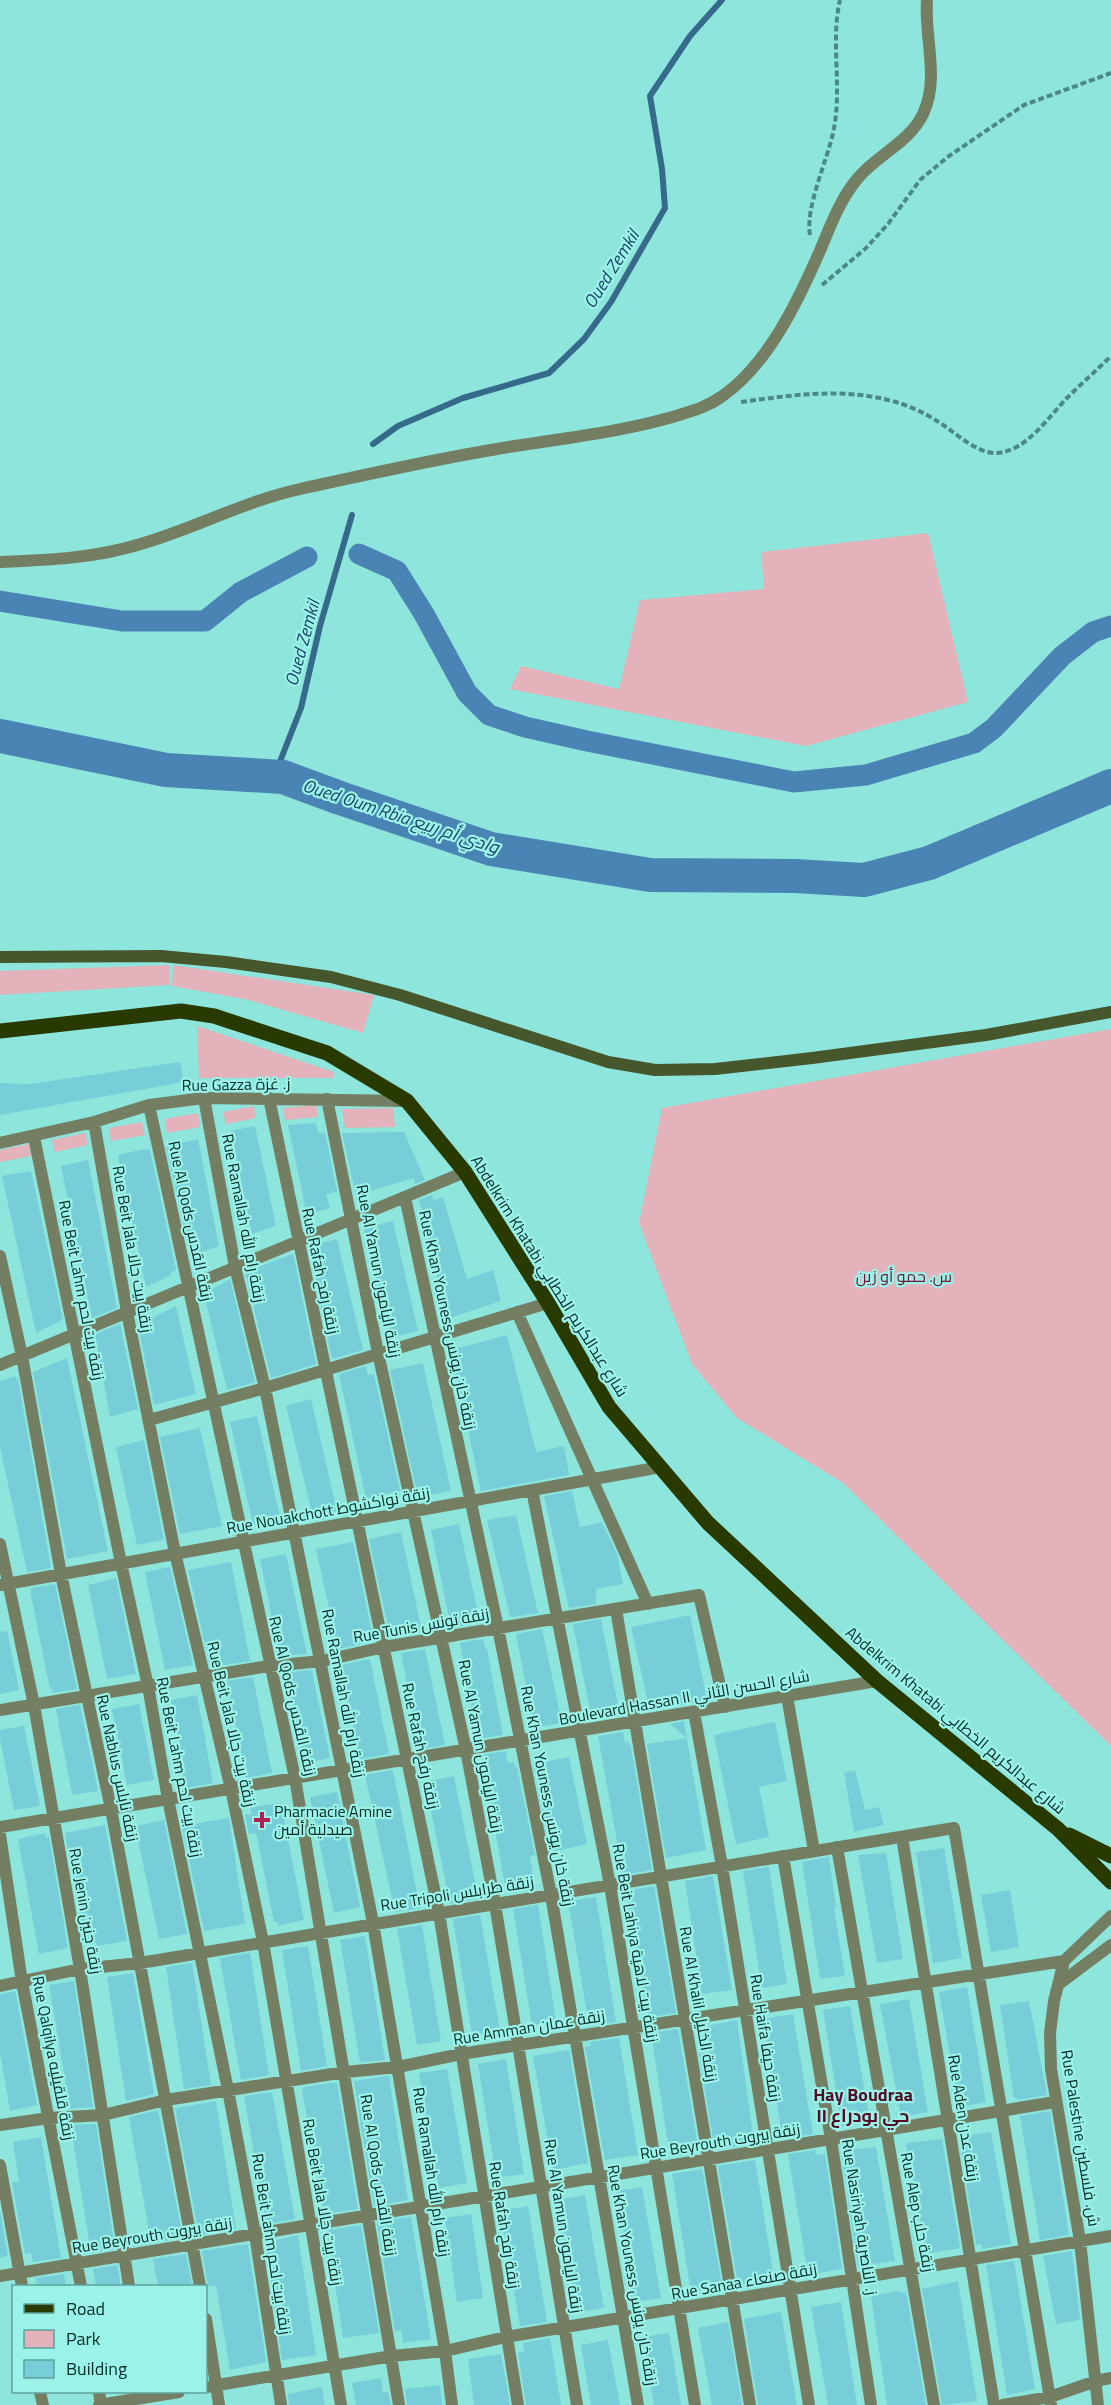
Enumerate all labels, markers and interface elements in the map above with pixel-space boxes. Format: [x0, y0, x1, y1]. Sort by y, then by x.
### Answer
water label: Oued Zemkil [576, 223, 647, 314]
water label: Oued Zemkil [278, 595, 327, 689]
water label: Oued Oum Rbia وادي أم ربيع [299, 771, 504, 862]
street label: Rue Gazza ز. غزة [181, 1071, 291, 1097]
street label: Rue Ramallah زنقة رام الله [216, 1132, 272, 1304]
street label: Rue Al Qods زنقة القدس [162, 1139, 220, 1303]
street label: Abdelkrim Khatabi شارع عبدالكريم الخطابي [464, 1151, 635, 1403]
street label: Rue Beit Jala زنقة بيت جالا [106, 1164, 160, 1334]
street label: Rue Al Yamun زنقة اليامون [350, 1182, 408, 1360]
street label: Rue Beit Lahm زنقة بيت لحم [53, 1198, 111, 1382]
street label: Rue Rafah زنقة رفح [296, 1206, 346, 1336]
street label: Rue Khan Youness زنقة خان يونس [413, 1208, 483, 1432]
park label: س. حمو أو زين [856, 1264, 952, 1288]
street label: Rue Nouakchott زنقة نواكشوط [224, 1480, 432, 1540]
street label: Rue Tunis زنقة تونس [351, 1601, 491, 1649]
street label: Rue Ramallah زنقة رام الله [316, 1607, 372, 1779]
street label: Rue Al Qods زنقة القدس [263, 1614, 323, 1778]
street label: Abdelkrim Khatabi شارع عبدالكريم الخطابي [839, 1621, 1071, 1821]
street label: Rue Beit Jala زنقة بيت جالا [201, 1639, 263, 1809]
street label: Rue Al Yamun زنقة اليامون [452, 1657, 510, 1835]
street label: Boulevard Hassan II شارع الحسن الثاني [557, 1663, 812, 1733]
street label: Rue Beit Lahm زنقة بيت لحم [151, 1675, 209, 1859]
street label: Rue Rafah زنقة رفح [396, 1681, 446, 1811]
street label: Rue Khan Youness زنقة خان يونس [515, 1684, 581, 1908]
street label: Rue Nablus زنقة نابلس [91, 1692, 145, 1844]
place label: Pharmacie Amine صيدلية أمين [274, 1799, 392, 1841]
marker: Pharmacie Amine صيدلية أمين [255, 1813, 269, 1827]
street label: Rue Beit Lahiya زنقة بيت لاهية [607, 1842, 665, 2044]
street label: Rue Jenin زنقة جنين [63, 1846, 109, 1976]
street label: Rue Tripoli زنقة طرابلس [378, 1869, 536, 1917]
street label: Rue Al Khalil زنقة الخليل [674, 1924, 724, 2084]
street label: Rue Haifa زنقة حيفا [744, 1972, 788, 2104]
street label: Rue Qalqilya زنقة قلقيليه [26, 1974, 82, 2142]
street label: Rue Amman زنقة عمان [451, 2003, 607, 2051]
street label: Rue Palestine ش. فلسطين [1055, 2048, 1107, 2228]
street label: Rue Aden زنقة عدن [942, 2053, 986, 2183]
district label: Hay Boudraa II حي بودراع [813, 2081, 913, 2131]
street label: Rue Ramallah زنقة رام الله [407, 2085, 457, 2259]
street label: Rue Al Qods زنقة القدس [354, 2092, 404, 2258]
street label: Rue Beyrouth زنقة بيروت [638, 2116, 802, 2166]
street label: Rue Beit Jala زنقة بيت جالا [296, 2117, 350, 2287]
street label: Rue Al Yamun زنقة اليامون [538, 2137, 590, 2315]
street label: Rue Nasiriyah ز. الناصرية [836, 2137, 884, 2297]
street label: Rue Alep زنقة حلب [895, 2150, 941, 2274]
street label: Rue Beit Lahm زنقة بيت لحم [246, 2152, 298, 2336]
street label: Rue Rafah زنقة رفح [483, 2160, 527, 2290]
street label: Rue Khan Youness زنقة خان يونس [602, 2163, 664, 2387]
street label: Rue Beyrouth زنقة بيروت [70, 2210, 234, 2260]
street label: Rue Sanaa زنقة صنعاء [669, 2256, 819, 2306]
legend [12, 2285, 207, 2393]
text: Road [66, 2295, 105, 2322]
text: Park [66, 2325, 101, 2352]
text: Building [66, 2355, 127, 2382]

